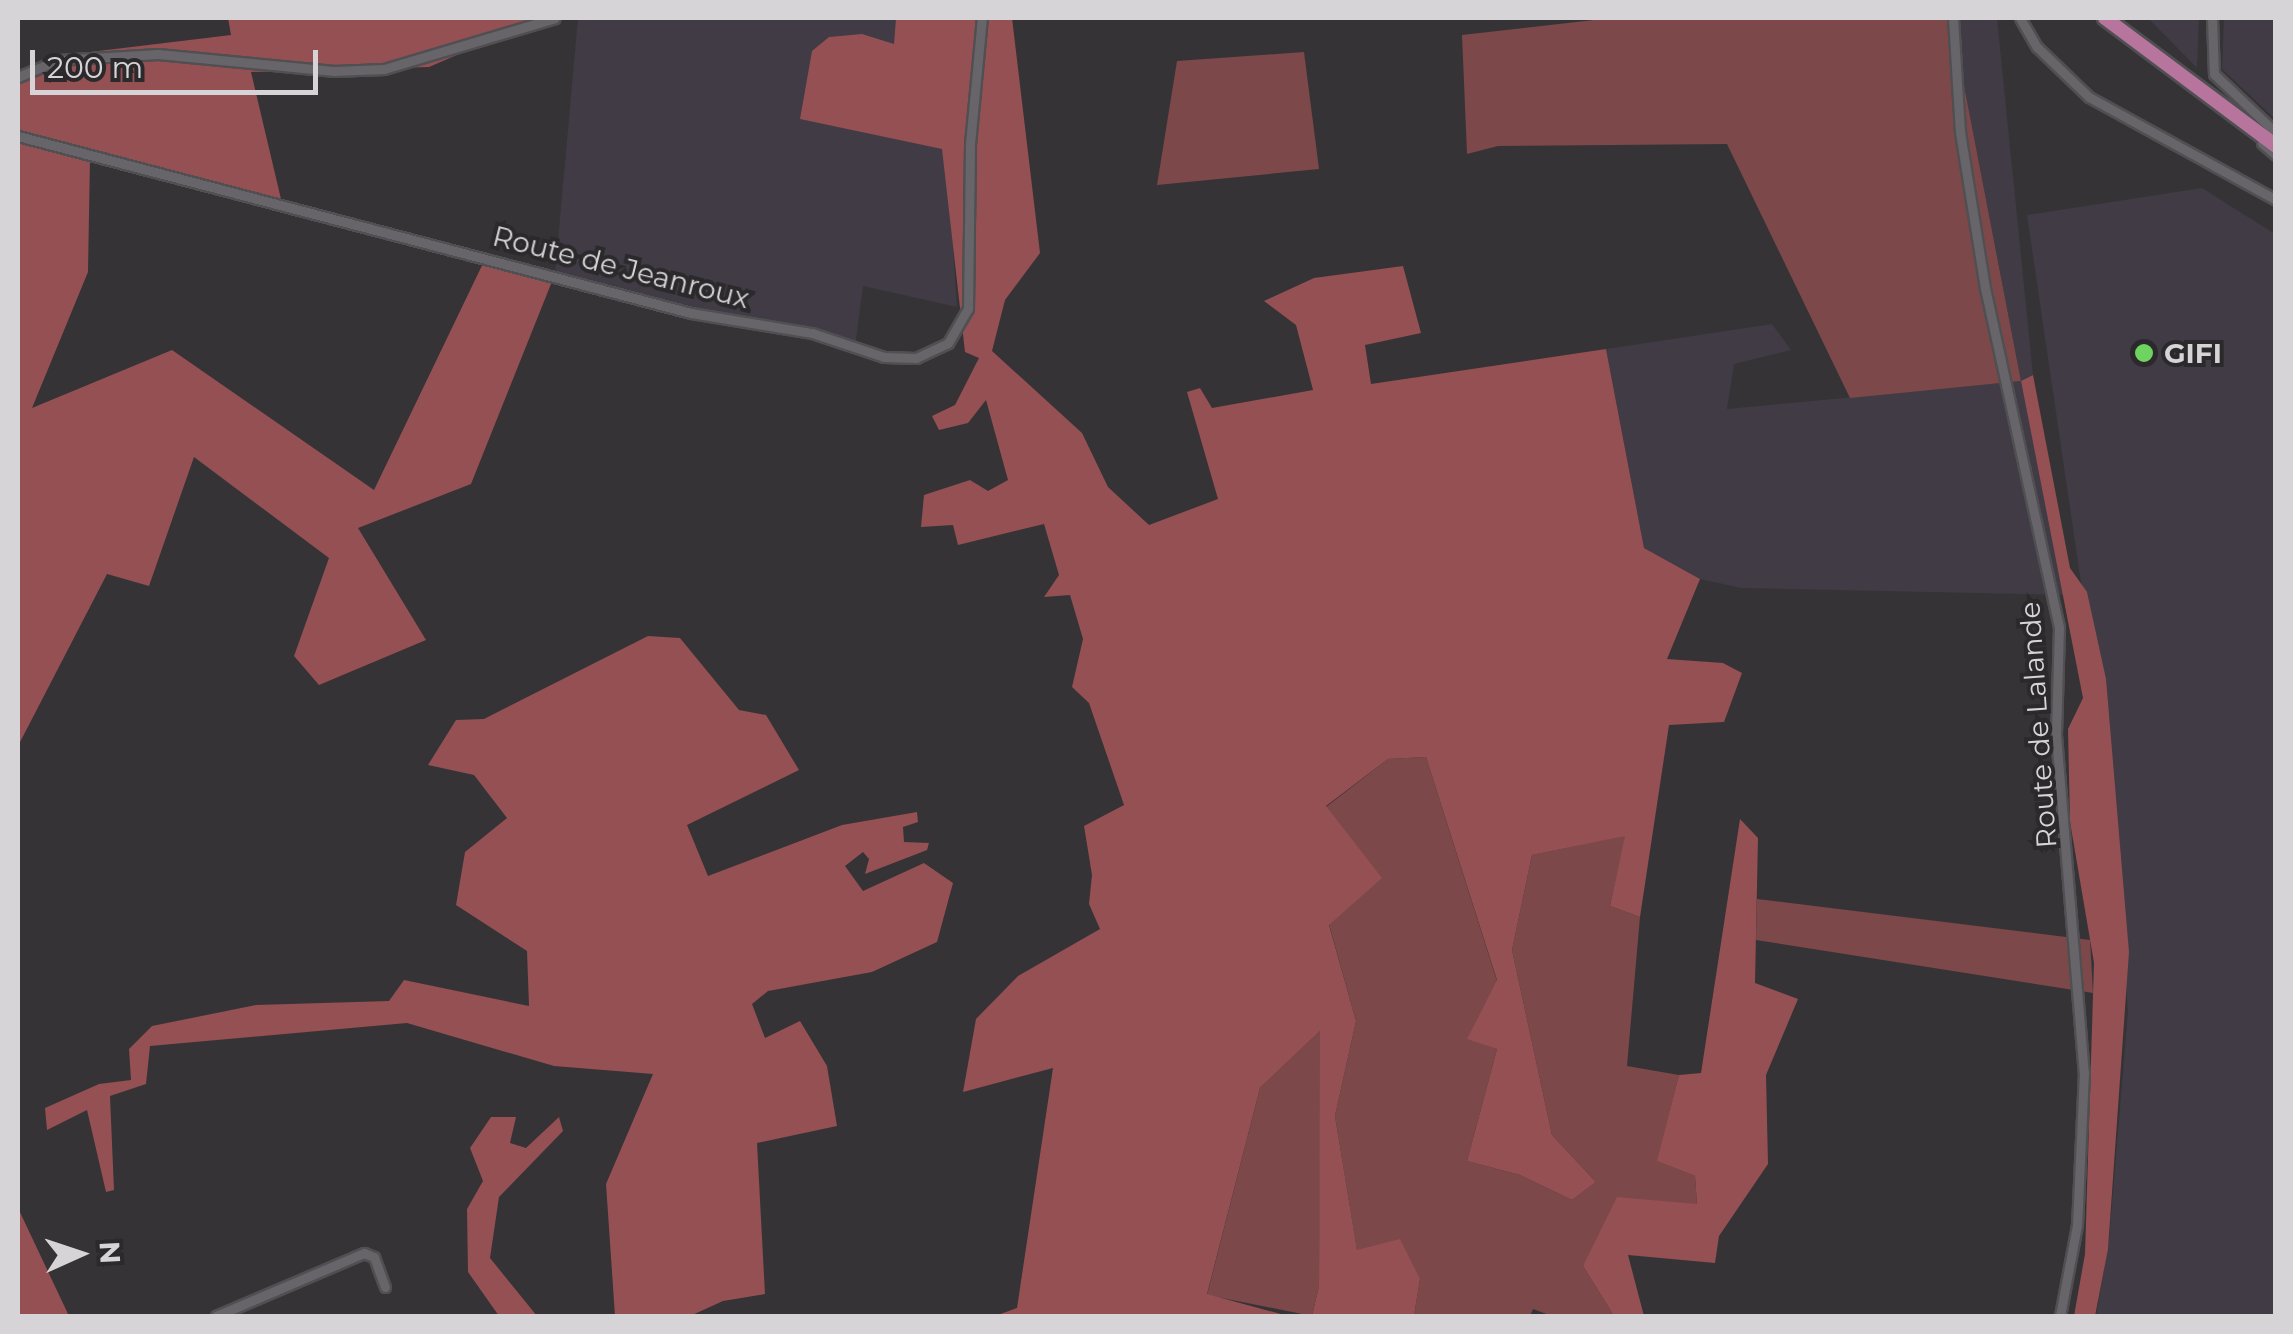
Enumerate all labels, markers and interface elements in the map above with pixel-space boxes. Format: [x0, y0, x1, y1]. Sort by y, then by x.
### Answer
scale bar [35, 30, 322, 92]
text: 200 m [47, 49, 143, 86]
street label: Route de Jeanroux [489, 219, 753, 315]
place label: GIFI [2164, 336, 2222, 370]
marker: GIFI [2133, 342, 2155, 364]
street label: Route de Lalande [2013, 601, 2063, 849]
north arrow [30, 1204, 130, 1304]
text: N [92, 1240, 128, 1265]

